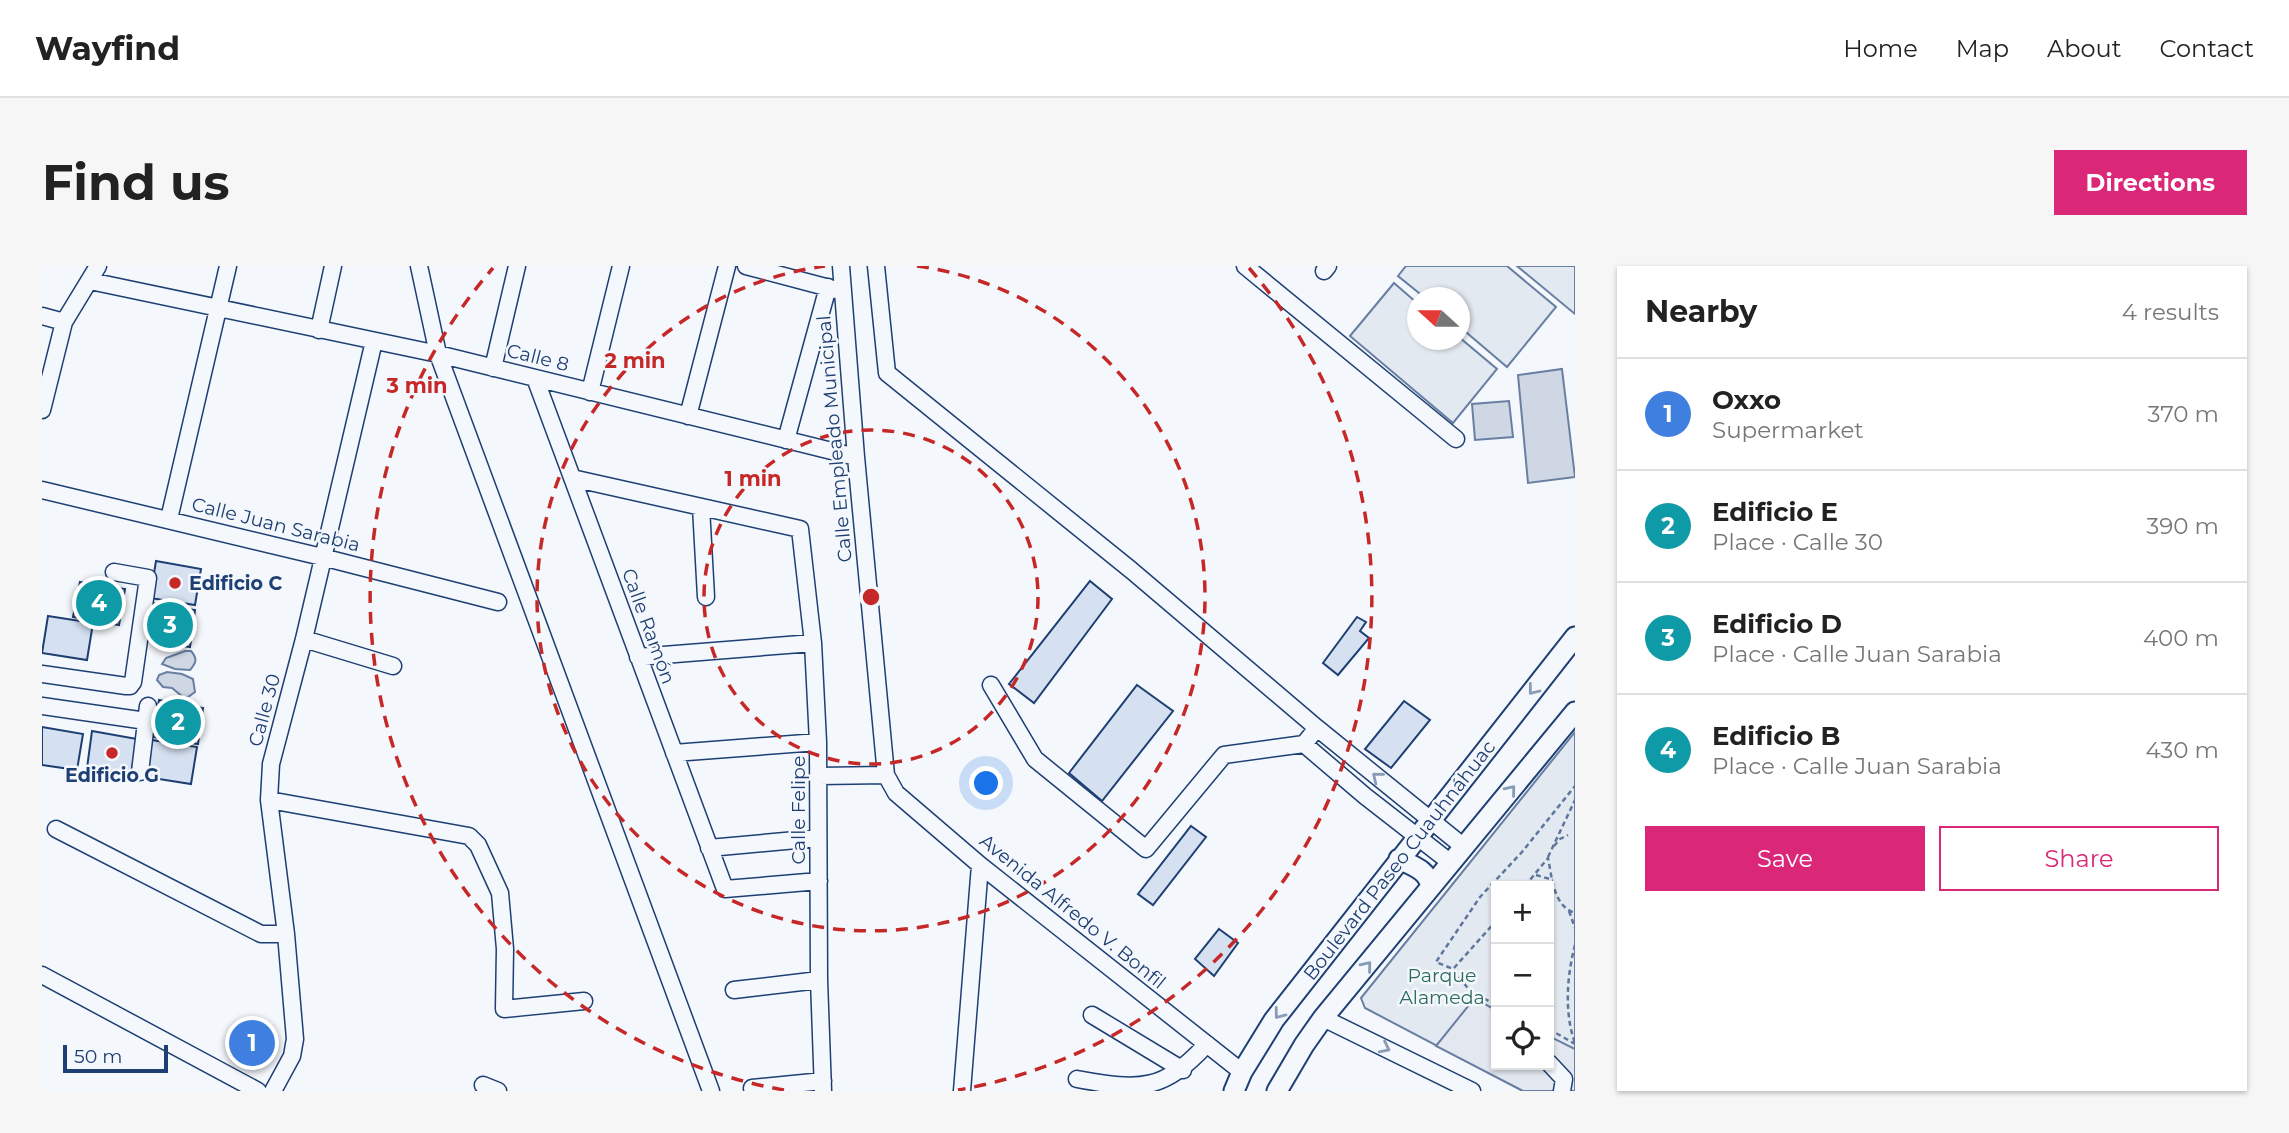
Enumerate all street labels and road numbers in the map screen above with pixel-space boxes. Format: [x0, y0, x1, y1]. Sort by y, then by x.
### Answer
street label: Calle Empleado Municipal [812, 314, 857, 563]
street label: Calle 8 [504, 339, 571, 376]
street label: Calle Juan Sarabia [189, 492, 362, 557]
street label: Calle Ramón [617, 565, 680, 687]
street label: Calle 30 [244, 671, 285, 749]
street label: Boulevard Paseo Cuauhnáhuac [1299, 736, 1500, 985]
street label: Calle Felipe [787, 756, 810, 864]
street label: Avenida Alfredo V. Bonfil [975, 829, 1170, 994]

